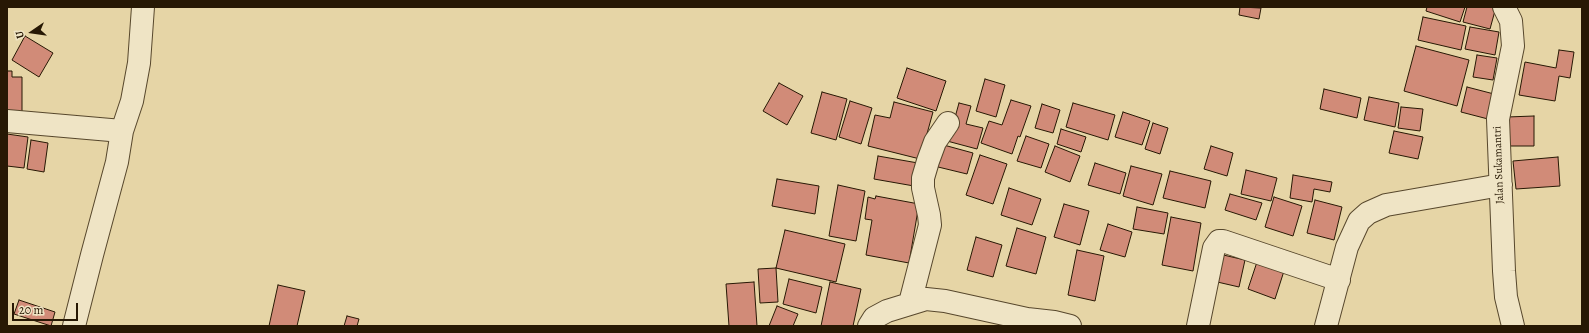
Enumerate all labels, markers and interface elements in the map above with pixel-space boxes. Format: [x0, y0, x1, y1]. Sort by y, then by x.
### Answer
north arrow [12, 12, 52, 52]
text: U [12, 30, 28, 40]
street label: Jalan Sukamantri [1491, 126, 1507, 204]
scale bar [14, 295, 80, 321]
text: 20 m [19, 302, 43, 318]

